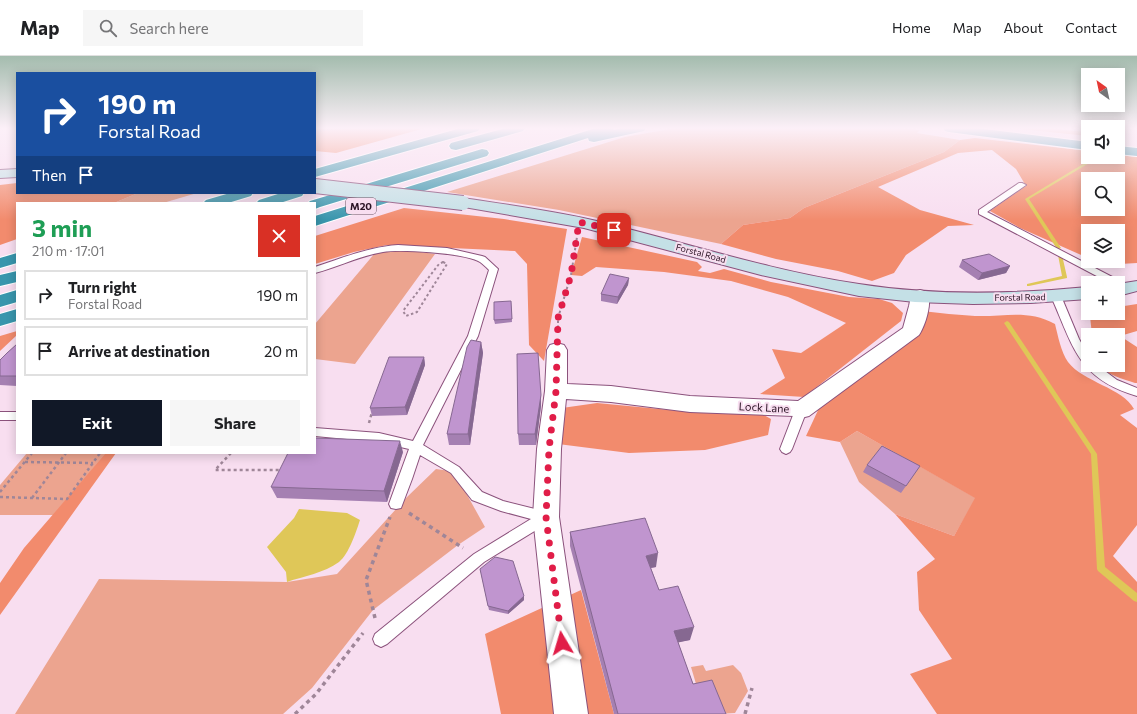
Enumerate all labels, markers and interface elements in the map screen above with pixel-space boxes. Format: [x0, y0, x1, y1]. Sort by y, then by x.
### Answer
search box [83, 10, 363, 46]
text: Map [20, 16, 59, 39]
icon: search [97, 17, 119, 39]
text: Search here [129, 19, 209, 37]
text: Home [892, 19, 931, 36]
text: Map [953, 19, 981, 36]
text: About [1003, 19, 1043, 36]
text: Contact [1065, 19, 1117, 36]
north arrow [1081, 68, 1125, 112]
map controls [1081, 68, 1125, 372]
text: 190 m [98, 86, 176, 120]
icon: right [32, 88, 84, 140]
text: Forstal Road [98, 120, 201, 142]
button: sound [1081, 120, 1125, 164]
icon: arrive [75, 164, 97, 186]
text: Then [32, 166, 67, 184]
button: search [1081, 172, 1125, 216]
road number: M20 [346, 198, 376, 214]
text: 3 min [32, 213, 92, 242]
pin [597, 213, 631, 247]
button: close [258, 215, 300, 257]
icon: arrive [603, 219, 625, 241]
button: layers [1081, 224, 1125, 268]
street label: Forstal Road [675, 241, 727, 265]
text: 210 m · 17:01 [32, 243, 105, 259]
button: + [1081, 276, 1125, 320]
text: Turn right [68, 278, 137, 296]
icon: right [34, 284, 56, 306]
text: 190 m [257, 286, 298, 304]
street label: Forstal Road [994, 291, 1046, 303]
text: Forstal Road [68, 296, 142, 312]
button: − [1081, 328, 1125, 372]
icon: arrive [34, 340, 56, 362]
text: Arrive at destination [68, 342, 210, 360]
text: 20 m [264, 342, 298, 360]
street label: Lock Lane [738, 399, 790, 415]
button: Exit [32, 400, 162, 446]
button: Share [170, 400, 300, 446]
position arrow [541, 622, 583, 664]

